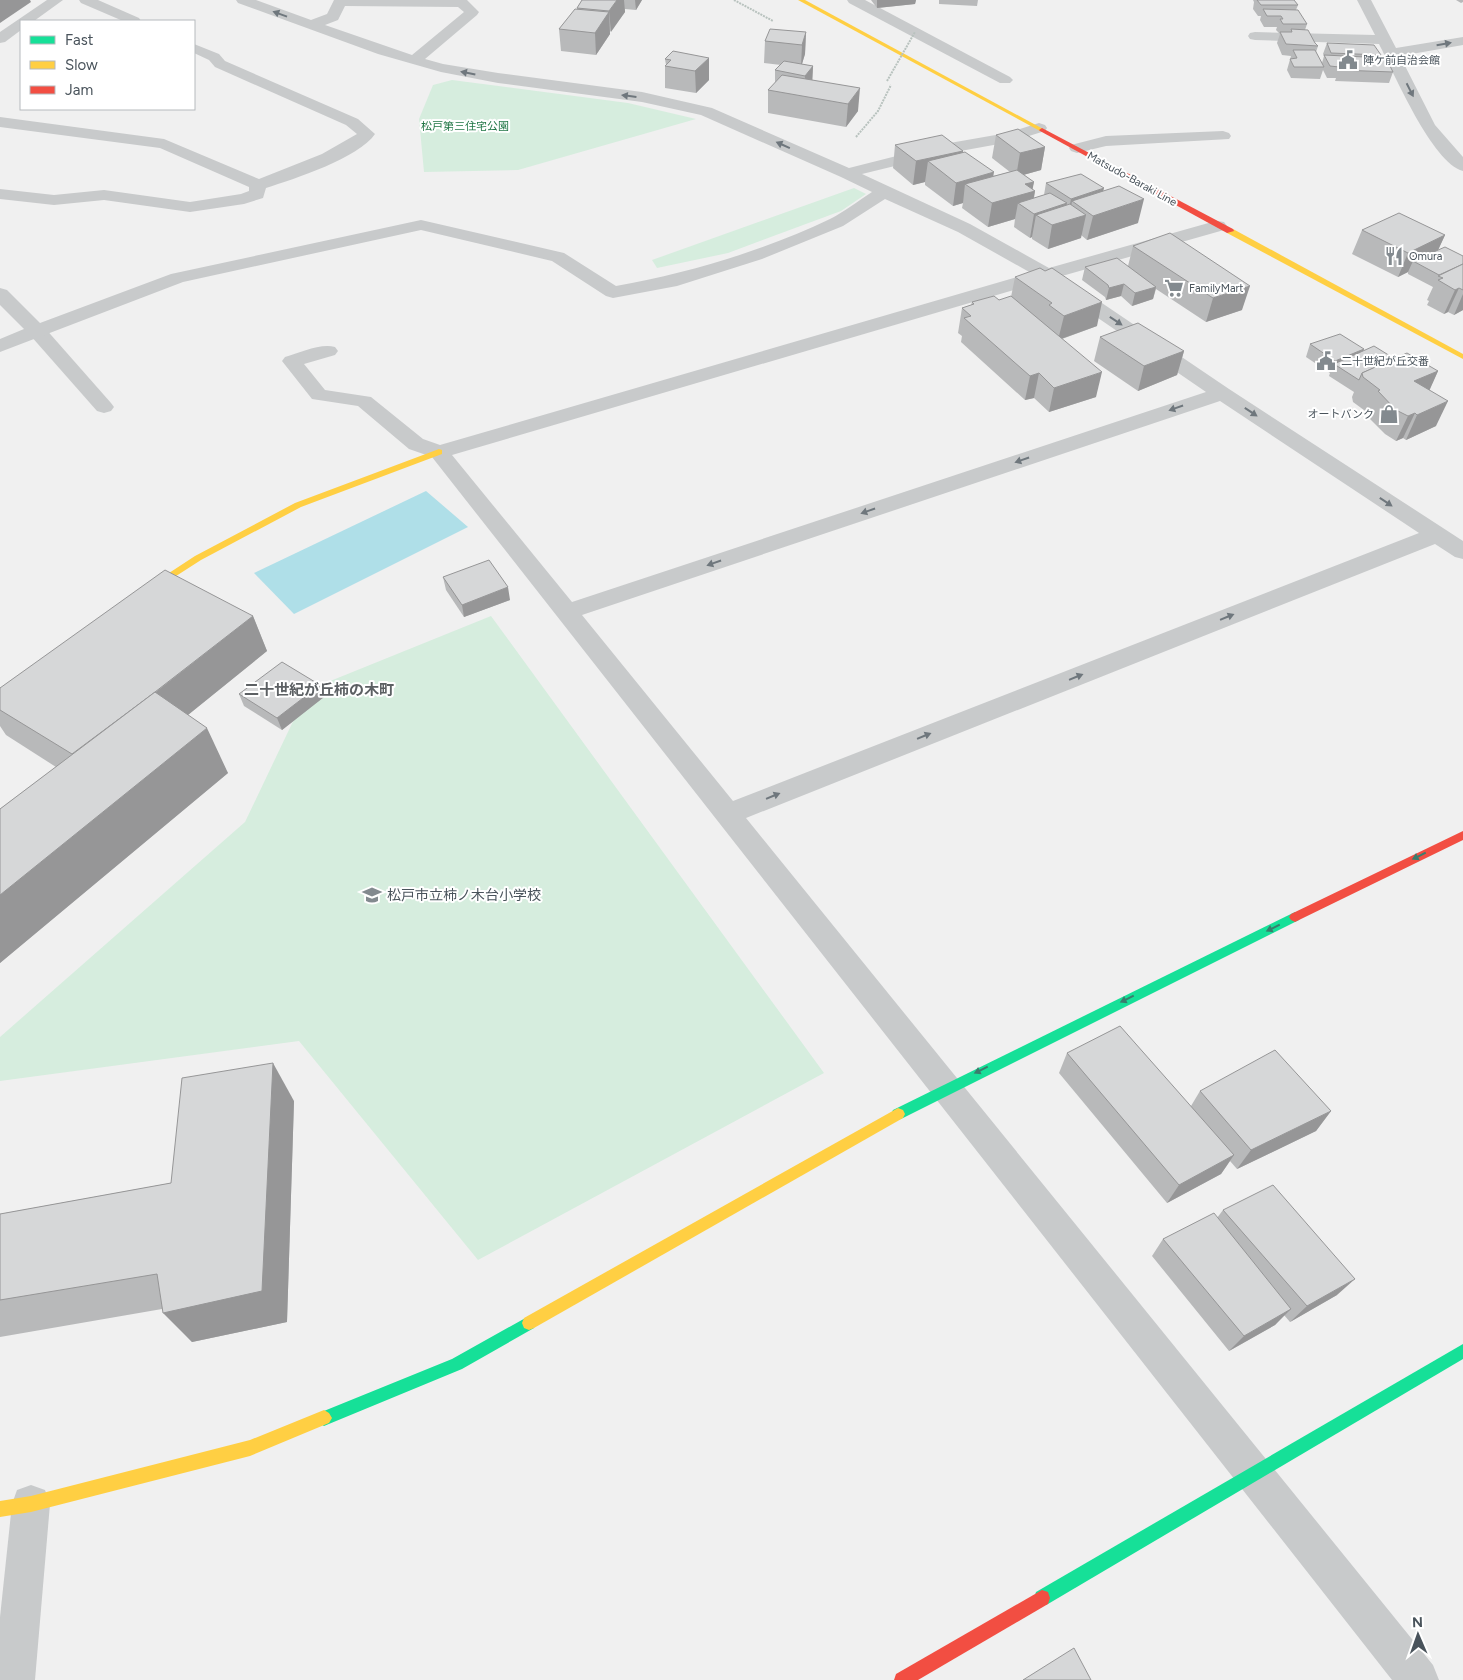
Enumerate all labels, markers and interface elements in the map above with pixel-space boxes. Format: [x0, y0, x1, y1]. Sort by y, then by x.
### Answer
one-way arrow [272, 10, 287, 18]
legend [20, 20, 195, 110]
text: Fast [65, 31, 94, 49]
one-way arrow [1437, 40, 1453, 48]
public building icon: 陣ケ前自治会館 [1337, 49, 1359, 71]
place label: 陣ケ前自治会館 [1363, 54, 1440, 67]
text: Slow [65, 56, 98, 74]
one-way arrow [460, 68, 476, 76]
text: Jam [65, 81, 93, 99]
one-way arrow [1406, 83, 1414, 98]
one-way arrow [621, 91, 637, 99]
park label: 松戸第三住宅公園 [421, 120, 509, 133]
one-way arrow [776, 140, 790, 148]
street label: Matsudo-Baraki Line [1085, 149, 1179, 209]
restaurant icon: Omura [1383, 245, 1405, 267]
place label: Omura [1409, 250, 1442, 263]
supermarket icon: FamilyMart [1163, 277, 1185, 299]
place label: FamilyMart [1189, 282, 1243, 295]
one-way arrow [1109, 316, 1123, 326]
public building icon: 二十世紀が丘交番 [1315, 350, 1337, 372]
place label: 二十世紀が丘交番 [1341, 355, 1429, 368]
shop icon: オートバンク [1378, 403, 1400, 425]
one-way arrow [1168, 404, 1183, 412]
one-way arrow [1244, 407, 1257, 417]
place label: オートバンク [1307, 408, 1374, 421]
one-way arrow [1014, 456, 1029, 464]
one-way arrow [1379, 497, 1393, 507]
one-way arrow [860, 508, 875, 516]
one-way arrow [706, 560, 721, 567]
one-way arrow [1220, 613, 1235, 621]
one-way arrow [1068, 673, 1083, 680]
district label: 二十世紀が丘柿の木町 [244, 681, 394, 699]
one-way arrow [917, 732, 932, 739]
one-way arrow [766, 792, 781, 800]
one-way arrow [1412, 852, 1426, 860]
school or university icon: 松戸市立柿ノ木台小学校 [361, 884, 383, 906]
place label: 松戸市立柿ノ木台小学校 [387, 887, 541, 904]
one-way arrow [1266, 924, 1280, 932]
one-way arrow [1120, 995, 1134, 1003]
one-way arrow [974, 1066, 988, 1074]
north arrow [1393, 1610, 1443, 1660]
text: N [1412, 1614, 1423, 1631]

